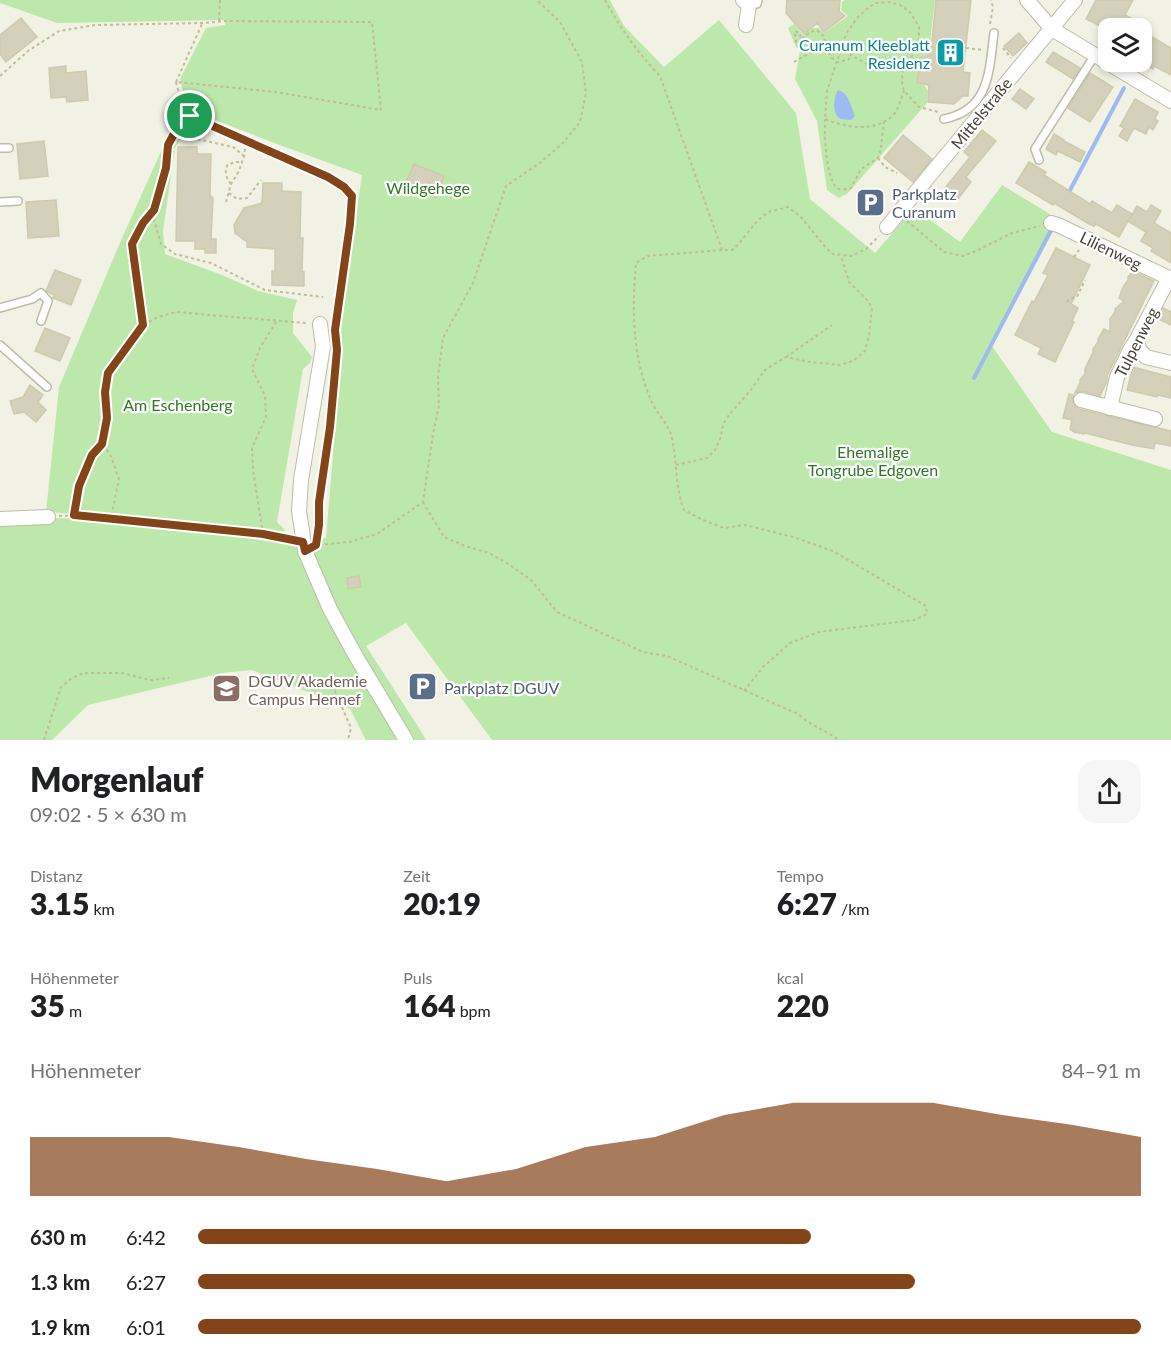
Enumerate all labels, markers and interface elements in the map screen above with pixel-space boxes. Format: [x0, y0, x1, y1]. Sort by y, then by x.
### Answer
map controls [1098, 18, 1152, 72]
button: layers [1098, 18, 1152, 72]
place label: Curanum Kleeblatt Residenz [799, 35, 930, 72]
building icon: Curanum Kleeblatt Residenz [935, 37, 967, 69]
street label: Mittelstraße [947, 74, 1015, 152]
pin [164, 90, 215, 141]
icon: arrive [173, 99, 206, 132]
park label: Wildgehege [386, 178, 470, 197]
place label: Parkplatz Curanum [892, 184, 957, 221]
parking icon: Parkplatz Curanum [855, 186, 887, 218]
street label: Lilienweg [1077, 227, 1145, 273]
street label: Tulpenweg [1110, 304, 1162, 380]
park label: Am Eschenberg [123, 395, 233, 414]
park label: Ehemalige Tongrube Edgoven [808, 442, 938, 479]
place label: DGUV Akademie Campus Hennef [248, 671, 367, 708]
parking icon: Parkplatz DGUV [407, 671, 439, 703]
school or university icon: DGUV Akademie Campus Hennef [211, 673, 243, 705]
place label: Parkplatz DGUV [444, 678, 560, 697]
text: Morgenlauf [30, 759, 203, 799]
button: share [1078, 760, 1141, 823]
text: 09:02 · 5 × 630 m [30, 802, 187, 826]
text: Distanz [30, 866, 83, 885]
text: Zeit [403, 866, 431, 885]
text: Tempo [777, 866, 824, 885]
text: 3.15 [30, 885, 89, 921]
text: 20:19 [403, 885, 481, 921]
text: 6:27 [777, 885, 837, 921]
text: km [89, 899, 115, 918]
text: /km [837, 899, 869, 918]
text: Höhenmeter [30, 968, 119, 987]
text: Puls [403, 968, 433, 987]
text: kcal [777, 968, 804, 987]
text: 35 [30, 987, 65, 1023]
text: 164 [403, 987, 456, 1023]
text: 220 [777, 987, 829, 1023]
text: m [65, 1001, 82, 1020]
text: bpm [456, 1001, 491, 1020]
text: Höhenmeter [30, 1058, 141, 1082]
text: 84–91 m [1061, 1058, 1141, 1082]
text: 630 m [30, 1225, 86, 1249]
text: 6:42 [126, 1225, 166, 1249]
text: 1.3 km [30, 1270, 90, 1294]
text: 6:27 [126, 1270, 166, 1294]
text: 1.9 km [30, 1315, 90, 1339]
text: 6:01 [126, 1315, 166, 1339]

